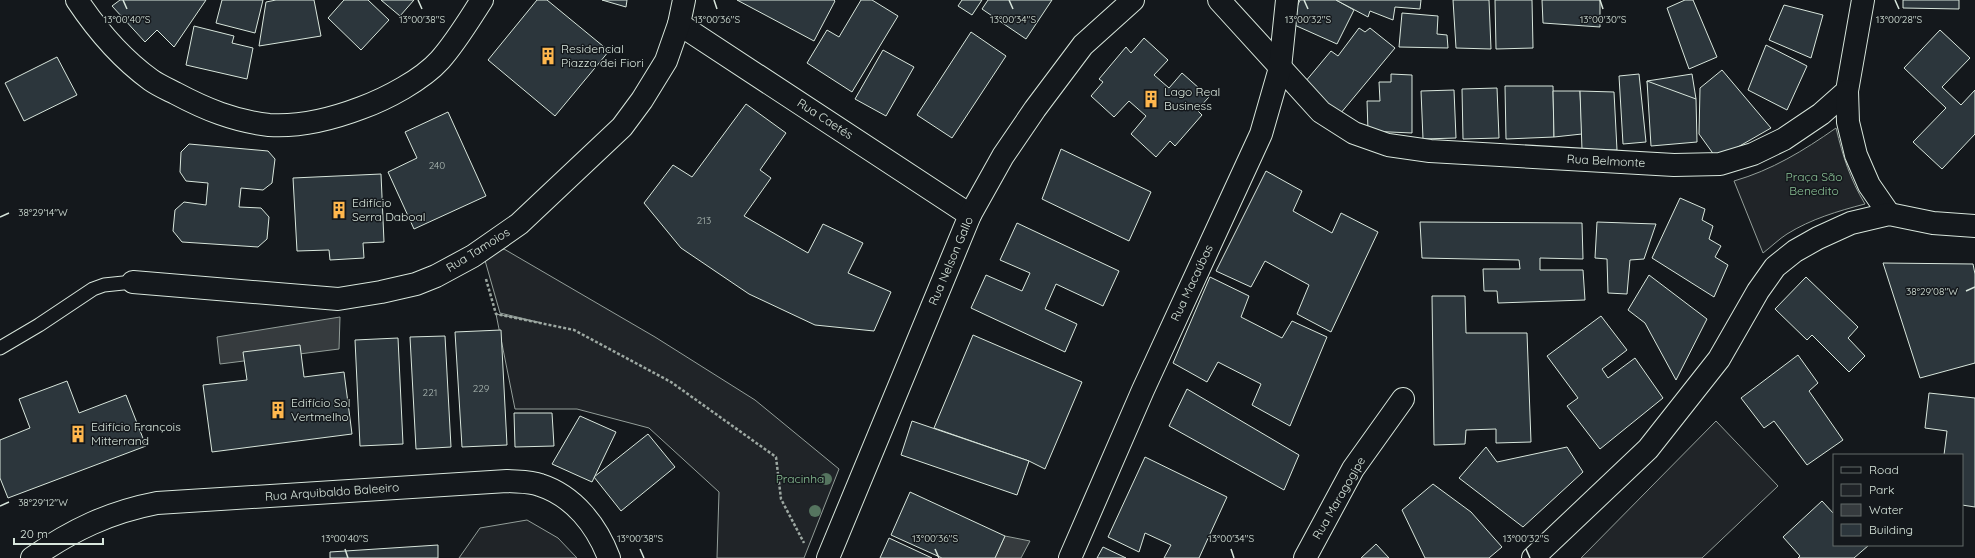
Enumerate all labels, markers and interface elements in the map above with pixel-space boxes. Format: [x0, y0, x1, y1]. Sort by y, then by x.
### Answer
text: 13°00'40"S [104, 13, 151, 26]
text: 13°00'38"S [399, 13, 445, 26]
text: 13°00'36"S [694, 13, 740, 26]
text: 13°00'34"S [990, 13, 1036, 26]
text: 13°00'32"S [1285, 13, 1332, 26]
text: 13°00'30"S [1580, 13, 1627, 26]
text: 13°00'28"S [1876, 13, 1923, 26]
place label: Residencial Piazza dei Fiori [561, 41, 644, 70]
building icon: Residencial Piazza dei Fiori [538, 46, 558, 66]
place label: Lago Real Business [1164, 84, 1220, 113]
building icon: Lago Real Business [1141, 89, 1161, 109]
street label: Rua Caetés [795, 95, 856, 142]
street label: Rua Belmonte [1566, 151, 1646, 170]
house number: 240 [429, 159, 445, 172]
park label: Praça São Benedito [1786, 169, 1842, 198]
place label: Edifício Serra Daboal [352, 195, 426, 224]
building icon: Edifício Serra Daboal [329, 200, 349, 220]
text: 38°29'14"W [18, 206, 68, 219]
house number: 213 [697, 214, 711, 227]
street label: Rua Nelson Gallo [925, 214, 976, 308]
street label: Rua Tamoios [443, 224, 513, 275]
street label: Rua Macaúbas [1167, 242, 1216, 324]
text: 38°29'08"W [1906, 285, 1958, 298]
house number: 229 [473, 382, 490, 395]
house number: 221 [423, 386, 437, 399]
place label: Edifício Sol Vertmelho [291, 395, 351, 424]
building icon: Edifício Sol Vertmelho [268, 400, 288, 420]
place label: Edifício François Mitterrand [91, 419, 181, 448]
building icon: Edifício François Mitterrand [68, 424, 88, 444]
street label: Rua Maragogipe [1309, 454, 1368, 542]
legend [1833, 454, 1963, 546]
text: Road [1869, 462, 1899, 477]
park label: Pracinha [776, 471, 824, 486]
street label: Rua Arquibaldo Baleeiro [264, 479, 400, 504]
text: Park [1869, 482, 1894, 497]
text: 38°29'12"W [18, 496, 68, 509]
text: Water [1869, 502, 1904, 517]
scale bar [14, 520, 103, 546]
text: Building [1869, 522, 1913, 537]
text: 20 m [20, 526, 48, 541]
text: 13°00'40"S [322, 532, 369, 545]
text: 13°00'38"S [617, 532, 663, 545]
text: 13°00'36"S [912, 532, 958, 545]
text: 13°00'34"S [1208, 532, 1254, 545]
text: 13°00'32"S [1503, 532, 1550, 545]

